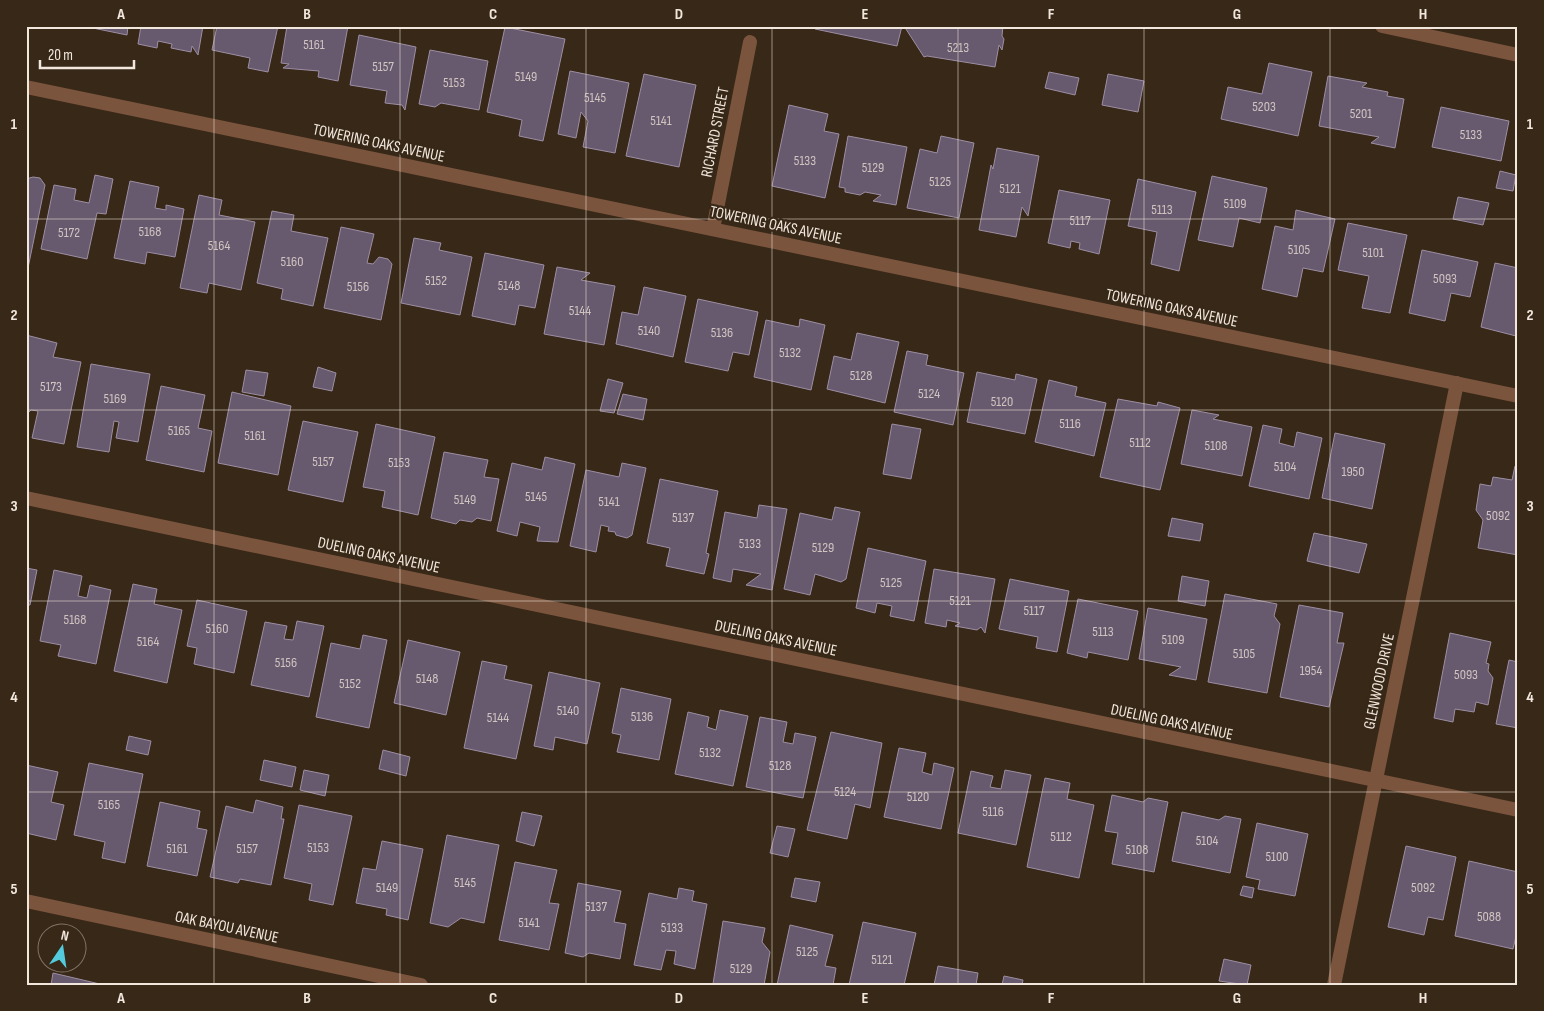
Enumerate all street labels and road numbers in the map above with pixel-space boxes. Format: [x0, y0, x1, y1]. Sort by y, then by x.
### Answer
street label: RICHARD STREET [697, 85, 734, 179]
street label: TOWERING OAKS AVENUE [311, 120, 446, 167]
street label: TOWERING OAKS AVENUE [708, 202, 843, 249]
street label: TOWERING OAKS AVENUE [1104, 285, 1239, 332]
street label: DUELING OAKS AVENUE [316, 533, 441, 578]
street label: DUELING OAKS AVENUE [713, 616, 838, 661]
street label: GLENWOOD DRIVE [1360, 632, 1399, 731]
street label: DUELING OAKS AVENUE [1109, 700, 1234, 745]
street label: OAK BAYOU AVENUE [173, 907, 280, 948]

